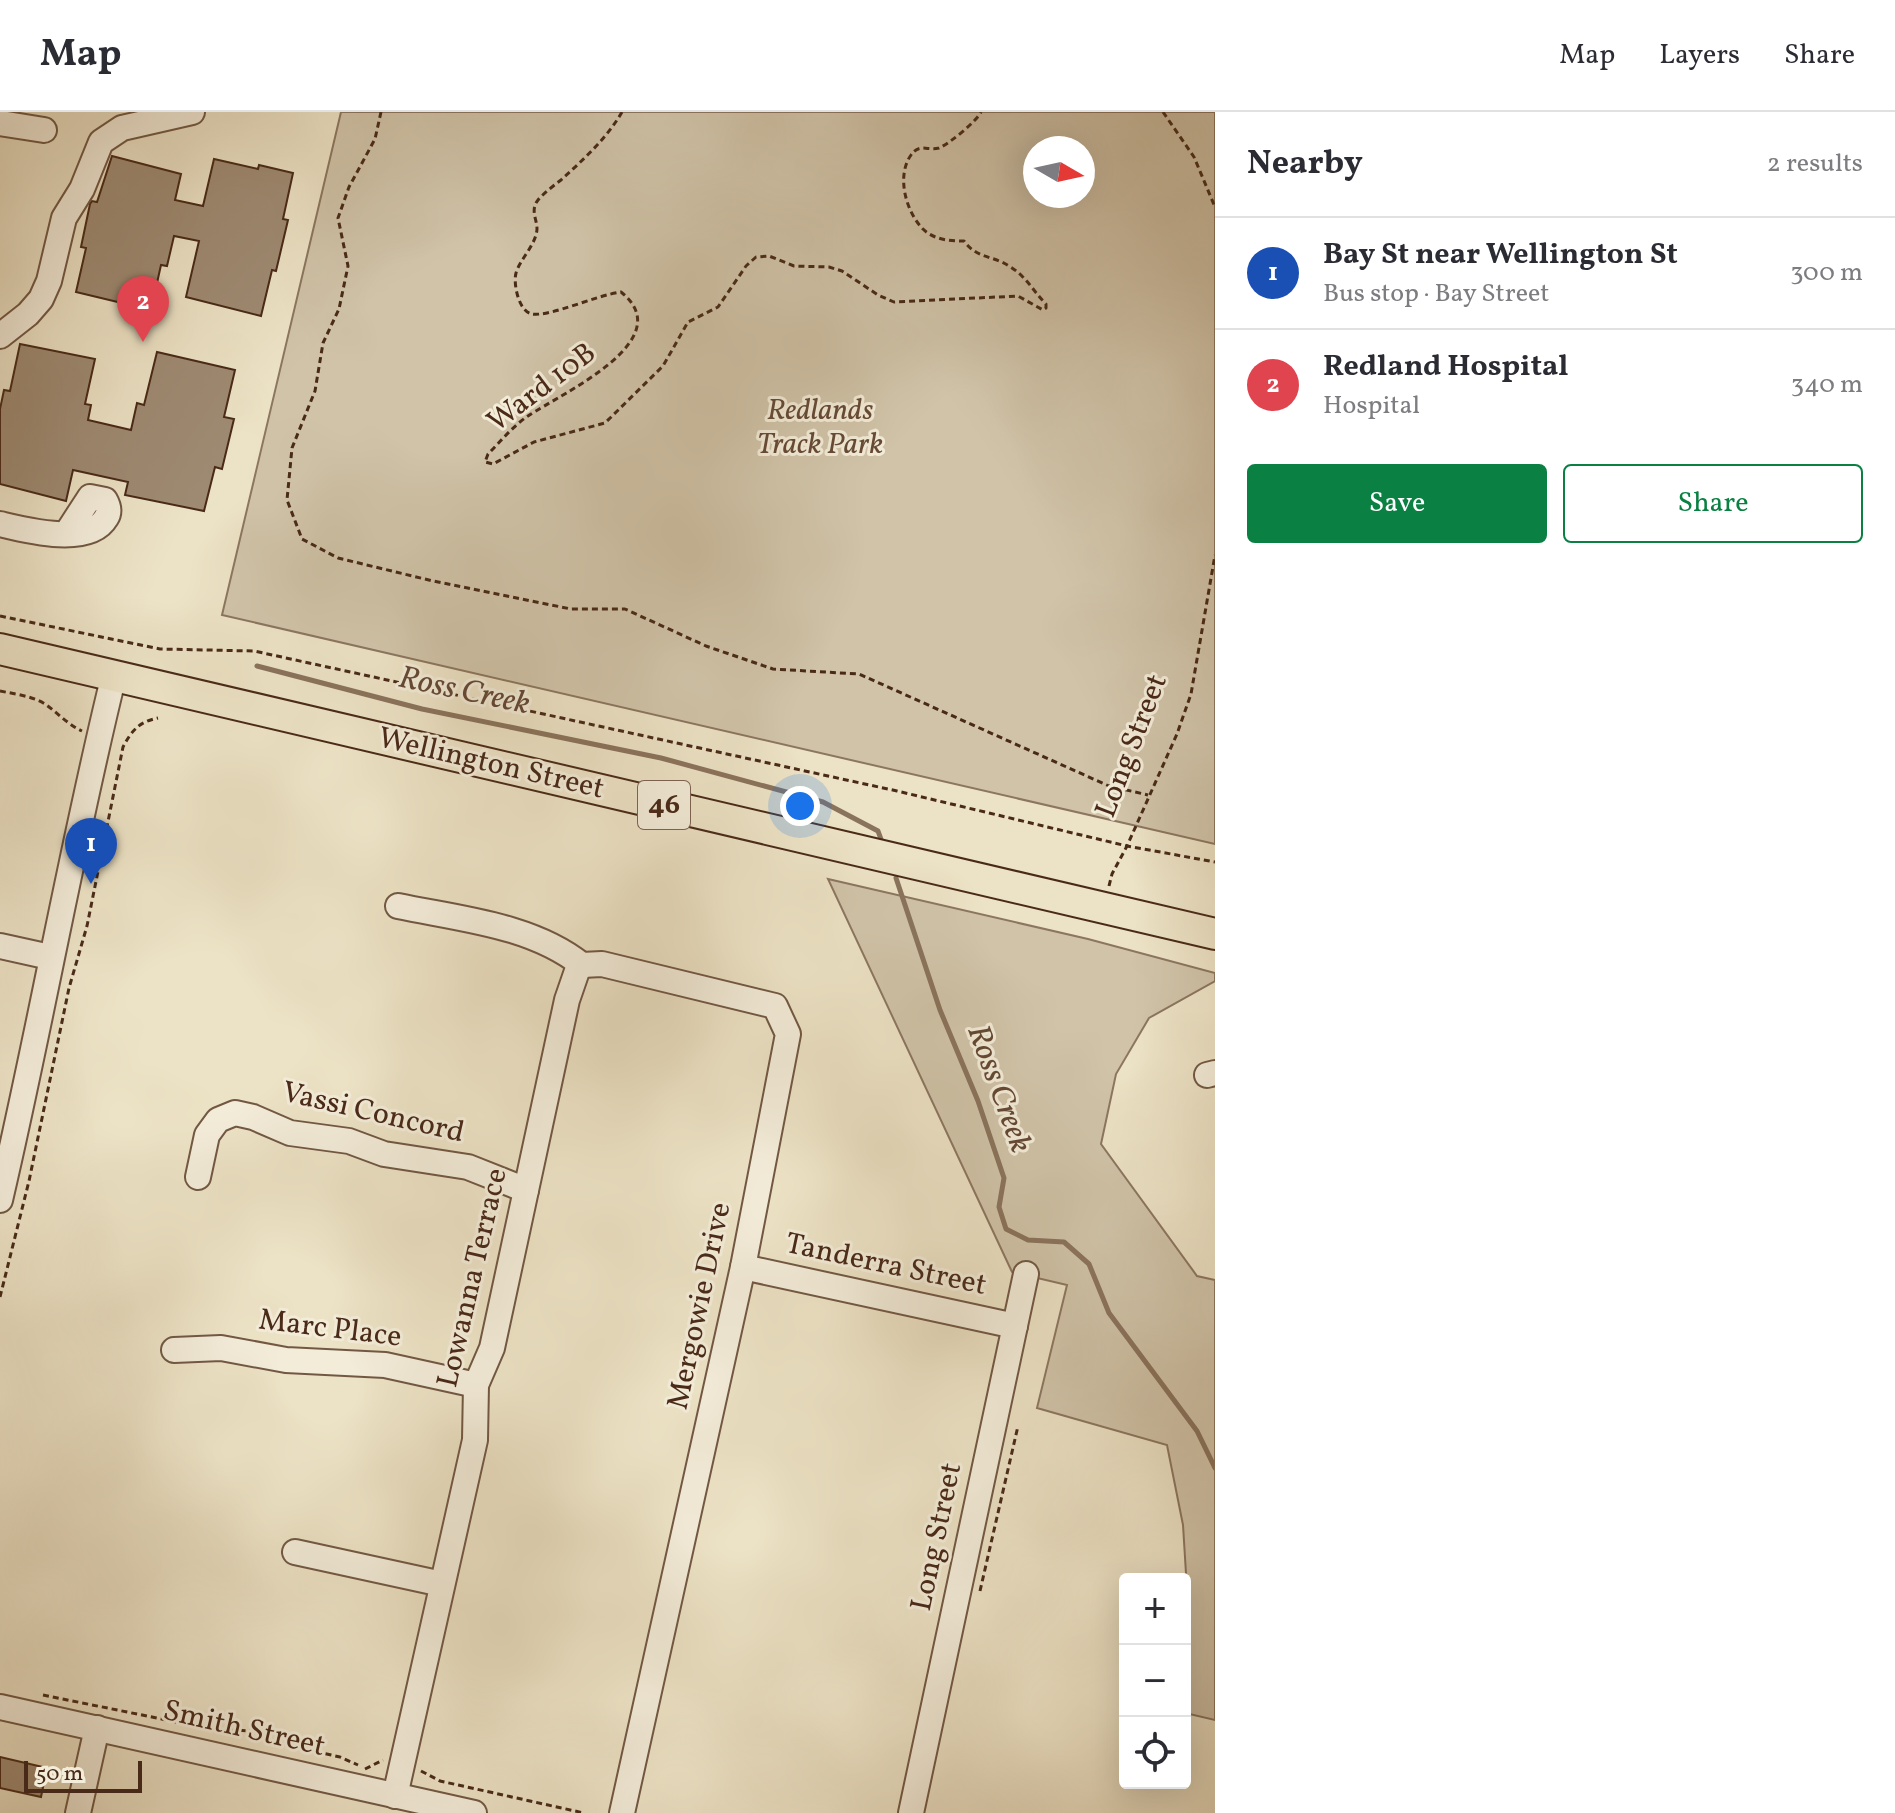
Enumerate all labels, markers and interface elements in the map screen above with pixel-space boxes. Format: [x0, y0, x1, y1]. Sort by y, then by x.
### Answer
text: Map [40, 29, 121, 82]
text: Map [1559, 36, 1615, 75]
text: Layers [1659, 36, 1740, 75]
text: Share [1784, 36, 1855, 75]
north arrow [1023, 136, 1095, 208]
text: Nearby [1247, 141, 1363, 188]
text: 2 results [1767, 146, 1863, 182]
text: Bay St near Wellington St [1323, 234, 1678, 276]
text: 1 [1268, 255, 1278, 291]
text: 300 m [1790, 255, 1863, 291]
pin: 2 [117, 276, 169, 342]
text: Bus stop · Bay Street [1323, 276, 1549, 312]
street label: Ward 10B [479, 333, 605, 443]
text: Redland Hospital [1323, 346, 1569, 388]
text: 2 [1266, 367, 1280, 403]
text: 340 m [1791, 367, 1863, 403]
text: Hospital [1323, 388, 1420, 424]
park label: Redlands Track Park [757, 390, 883, 466]
button: Save [1247, 464, 1547, 543]
button: Share [1563, 464, 1863, 543]
water label: Ross Creek [394, 657, 534, 727]
street label: Long Street [1085, 668, 1179, 824]
street label: Wellington Street [374, 718, 608, 810]
road number: 46 [638, 781, 690, 829]
your location [780, 786, 820, 826]
pin: 1 [65, 818, 117, 884]
water label: Ross Creek [955, 1019, 1042, 1159]
street label: Vassi Concord [278, 1072, 468, 1154]
street label: Lowanna Terrace [427, 1164, 519, 1392]
street label: Mergowie Drive [658, 1199, 742, 1413]
street label: Tanderra Street [782, 1223, 990, 1307]
street label: Marc Place [256, 1299, 404, 1359]
street label: Long Street [901, 1459, 973, 1615]
map controls [1119, 1573, 1191, 1789]
button: + [1119, 1573, 1191, 1645]
button: − [1119, 1645, 1191, 1717]
street label: Smith Street [159, 1690, 329, 1768]
button: locate [1119, 1717, 1191, 1789]
scale bar [24, 1757, 142, 1793]
text: 50 m [36, 1759, 83, 1790]

